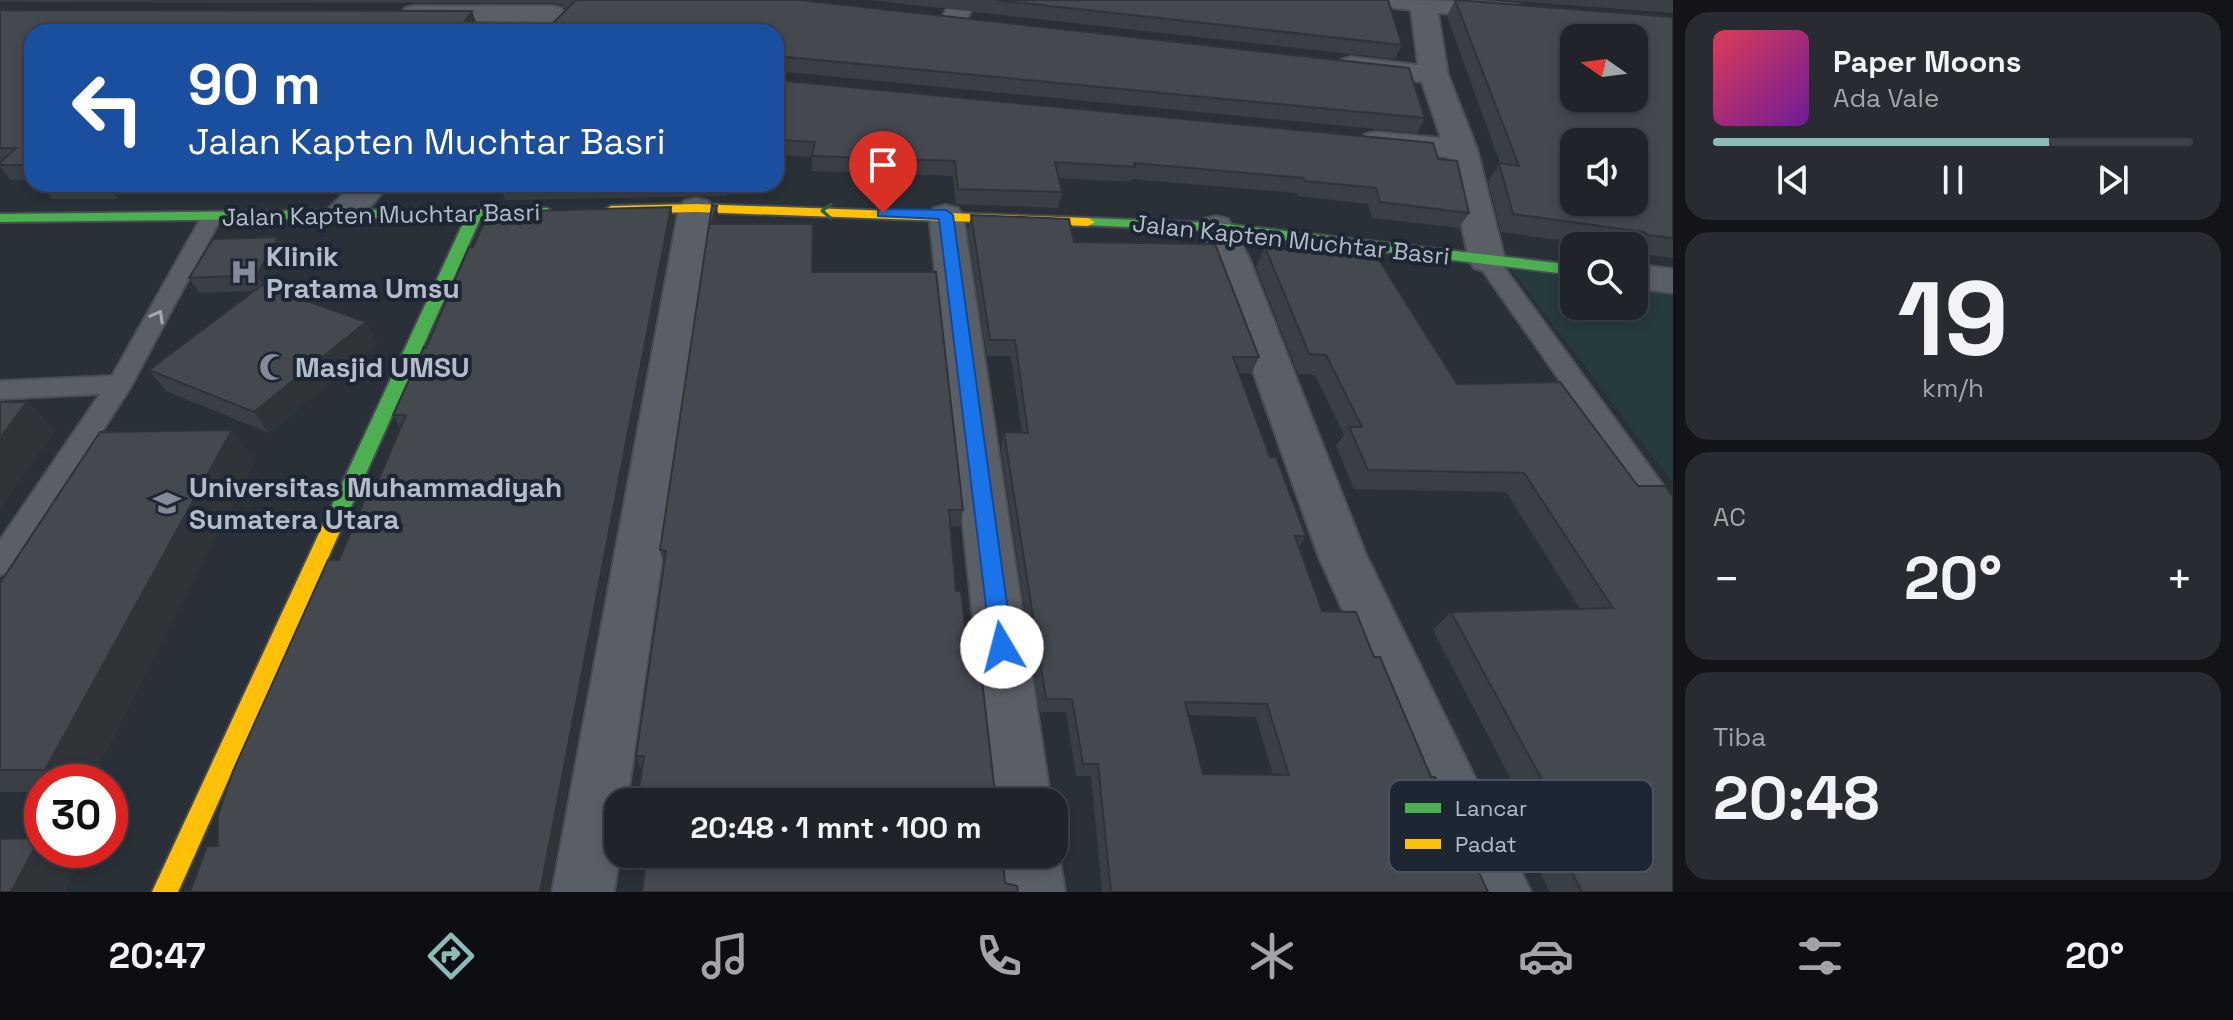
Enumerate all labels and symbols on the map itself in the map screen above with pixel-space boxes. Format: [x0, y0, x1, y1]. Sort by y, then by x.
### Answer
north arrow [1560, 24, 1648, 112]
pin [849, 131, 917, 213]
street label: Jalan Kapten Muchtar Basri [222, 196, 540, 233]
one-way arrow [820, 203, 833, 220]
street label: Jalan Kapten Muchtar Basri [1131, 207, 1451, 272]
place label: Klinik Pratama Umsu [266, 238, 460, 306]
hospital icon: Klinik Pratama Umsu [229, 257, 259, 287]
one-way arrow [148, 311, 164, 325]
place label: Masjid UMSU [295, 349, 470, 385]
mosque icon: Masjid UMSU [258, 352, 288, 382]
place label: Universitas Muhammadiyah Sumatera Utara [189, 469, 562, 537]
school or university icon: Universitas Muhammadiyah Sumatera Utara [152, 488, 182, 518]
position arrow [960, 605, 1044, 689]
speed limit sign: 30 [24, 764, 128, 868]
legend [1389, 780, 1653, 872]
text: Lancar [1455, 794, 1527, 822]
text: Padat [1455, 830, 1517, 858]

